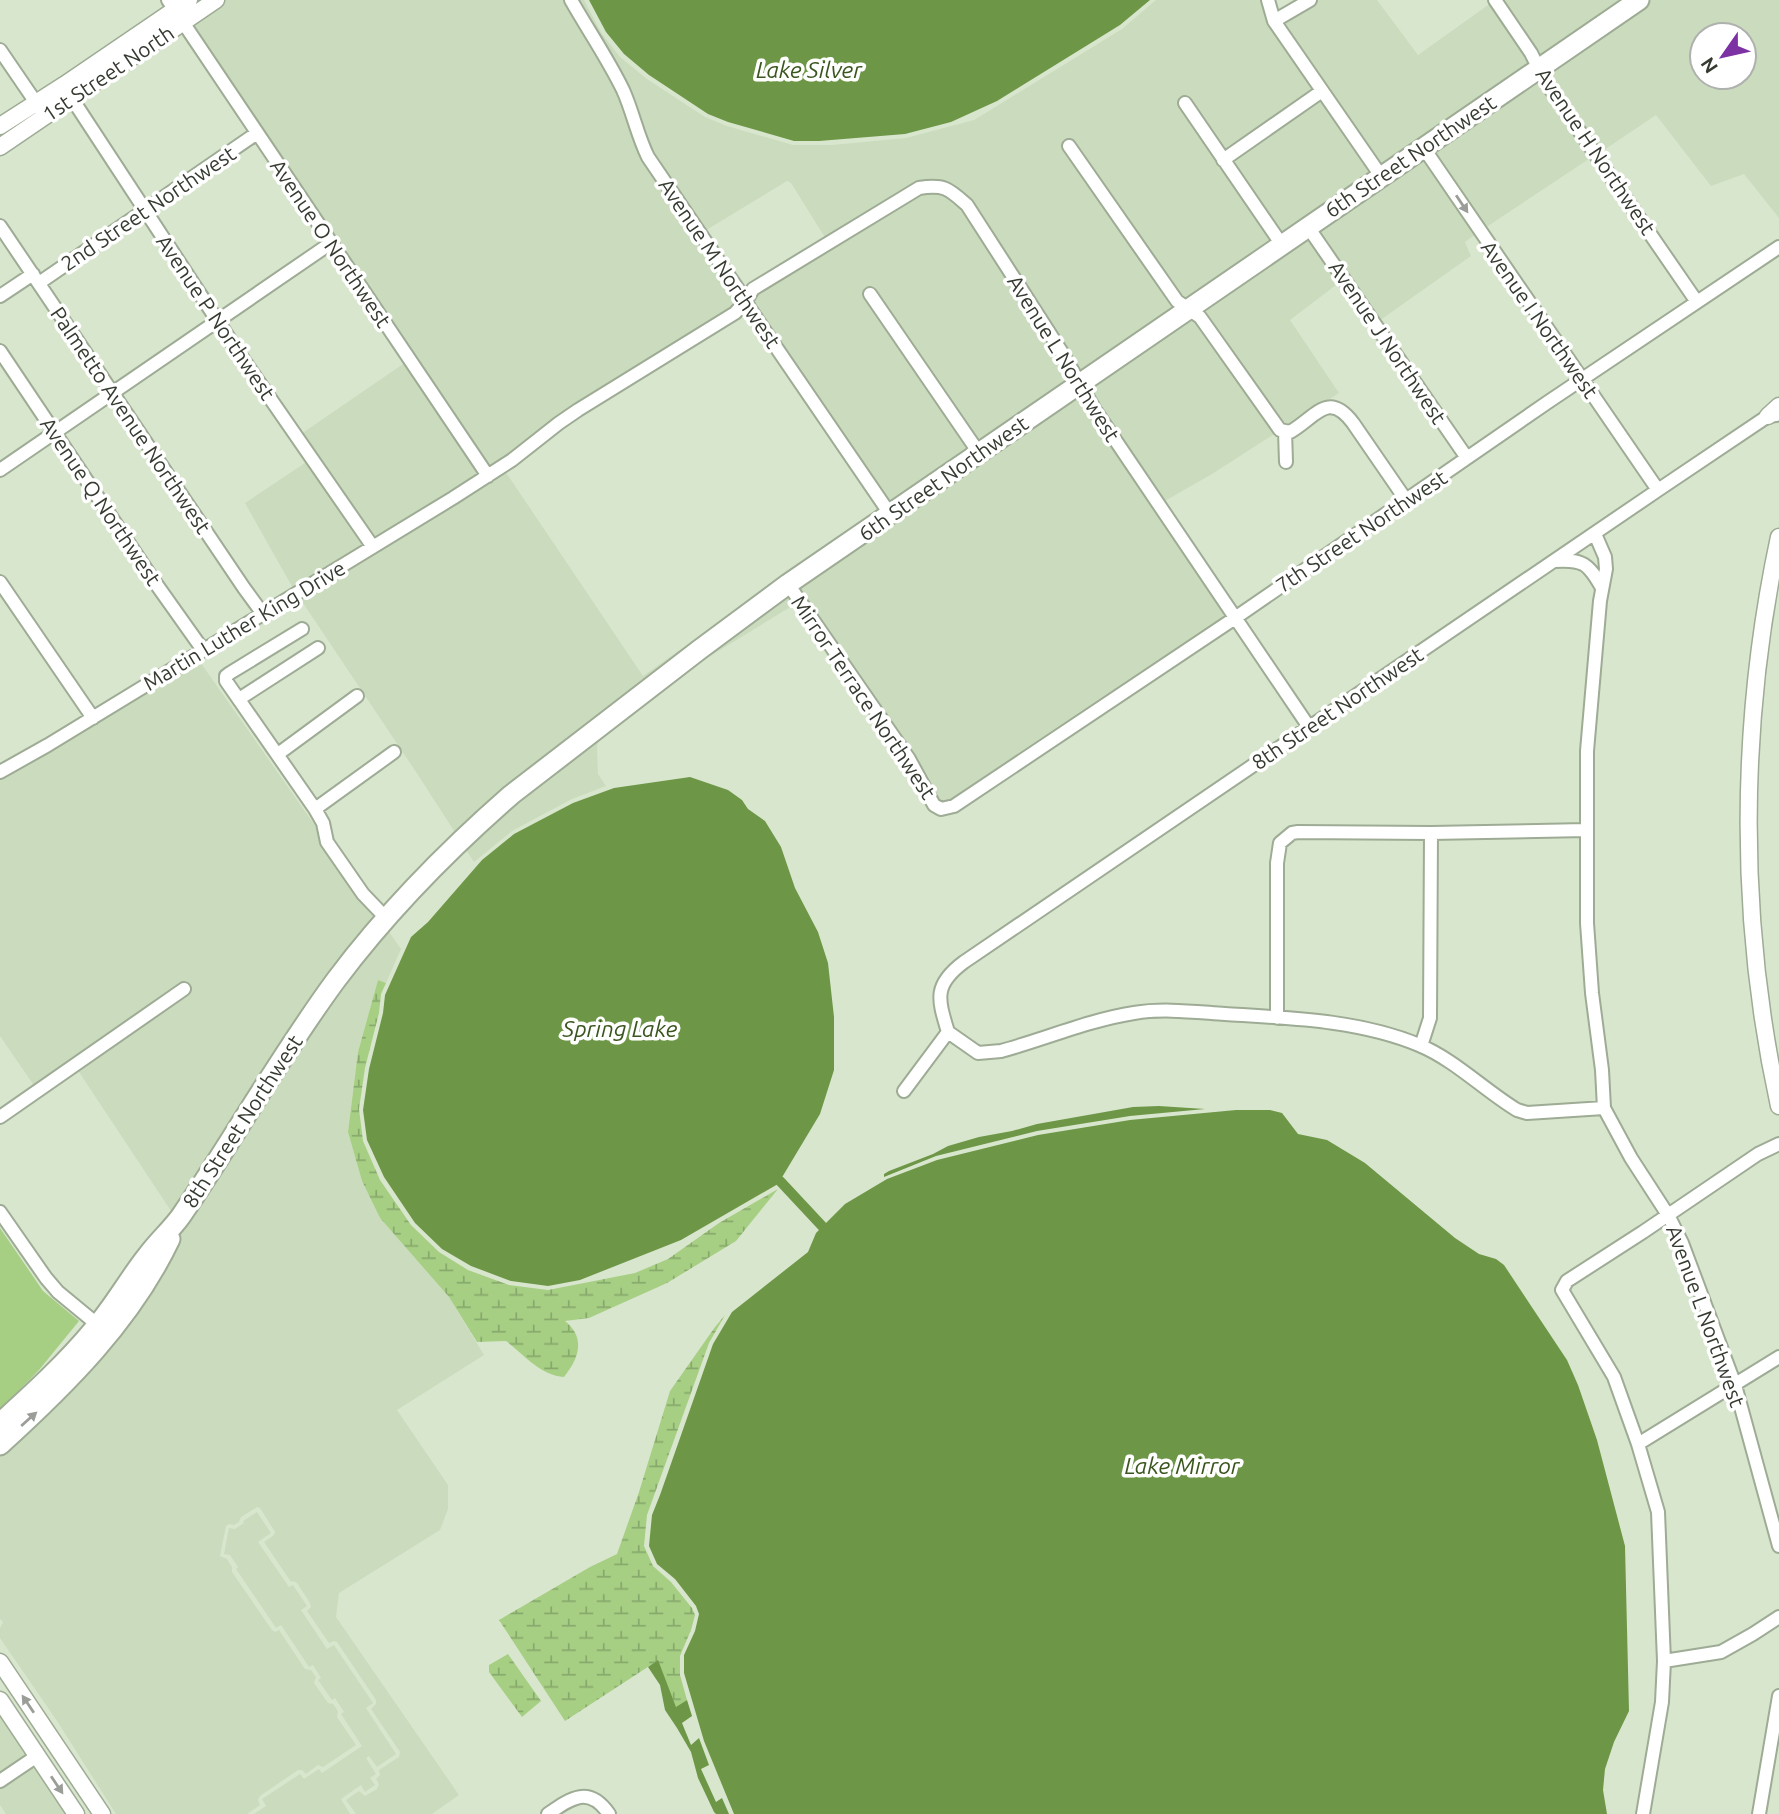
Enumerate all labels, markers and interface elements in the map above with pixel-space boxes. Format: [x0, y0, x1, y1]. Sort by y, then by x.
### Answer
street label: 1st Street North [38, 20, 178, 126]
north arrow [1688, 21, 1758, 91]
text: N [1696, 53, 1722, 78]
water label: Lake Silver [756, 57, 863, 82]
street label: Avenue H Northwest [1531, 63, 1661, 239]
street label: 6th Street Northwest [1320, 90, 1500, 222]
street label: 2nd Street Northwest [56, 141, 240, 275]
street label: Avenue O Northwest [266, 154, 396, 332]
street label: Avenue M Northwest [654, 174, 786, 352]
one-way arrow [1455, 195, 1469, 213]
street label: Avenue P Northwest [152, 230, 280, 404]
street label: Avenue I Northwest [1477, 236, 1603, 402]
street label: Avenue J Northwest [1325, 256, 1451, 428]
street label: Avenue L Northwest [1003, 270, 1125, 446]
street label: Palmetto Avenue Northwest [46, 302, 216, 538]
street label: 6th Street Northwest [854, 411, 1032, 545]
street label: Avenue Q Northwest [36, 412, 166, 590]
street label: 7th Street Northwest [1271, 465, 1451, 597]
street label: Martin Luther King Drive [139, 555, 349, 695]
street label: Mirror Terrace Northwest [787, 591, 941, 803]
street label: 8th Street Northwest [1247, 642, 1427, 774]
water label: Spring Lake [562, 1016, 678, 1041]
street label: 8th Street Northwest [177, 1030, 307, 1212]
street label: Avenue L Northwest [1662, 1222, 1750, 1410]
one-way arrow [20, 1411, 37, 1427]
water label: Lake Mirror [1124, 1453, 1241, 1478]
one-way arrow [22, 1694, 35, 1713]
one-way arrow [50, 1775, 63, 1794]

